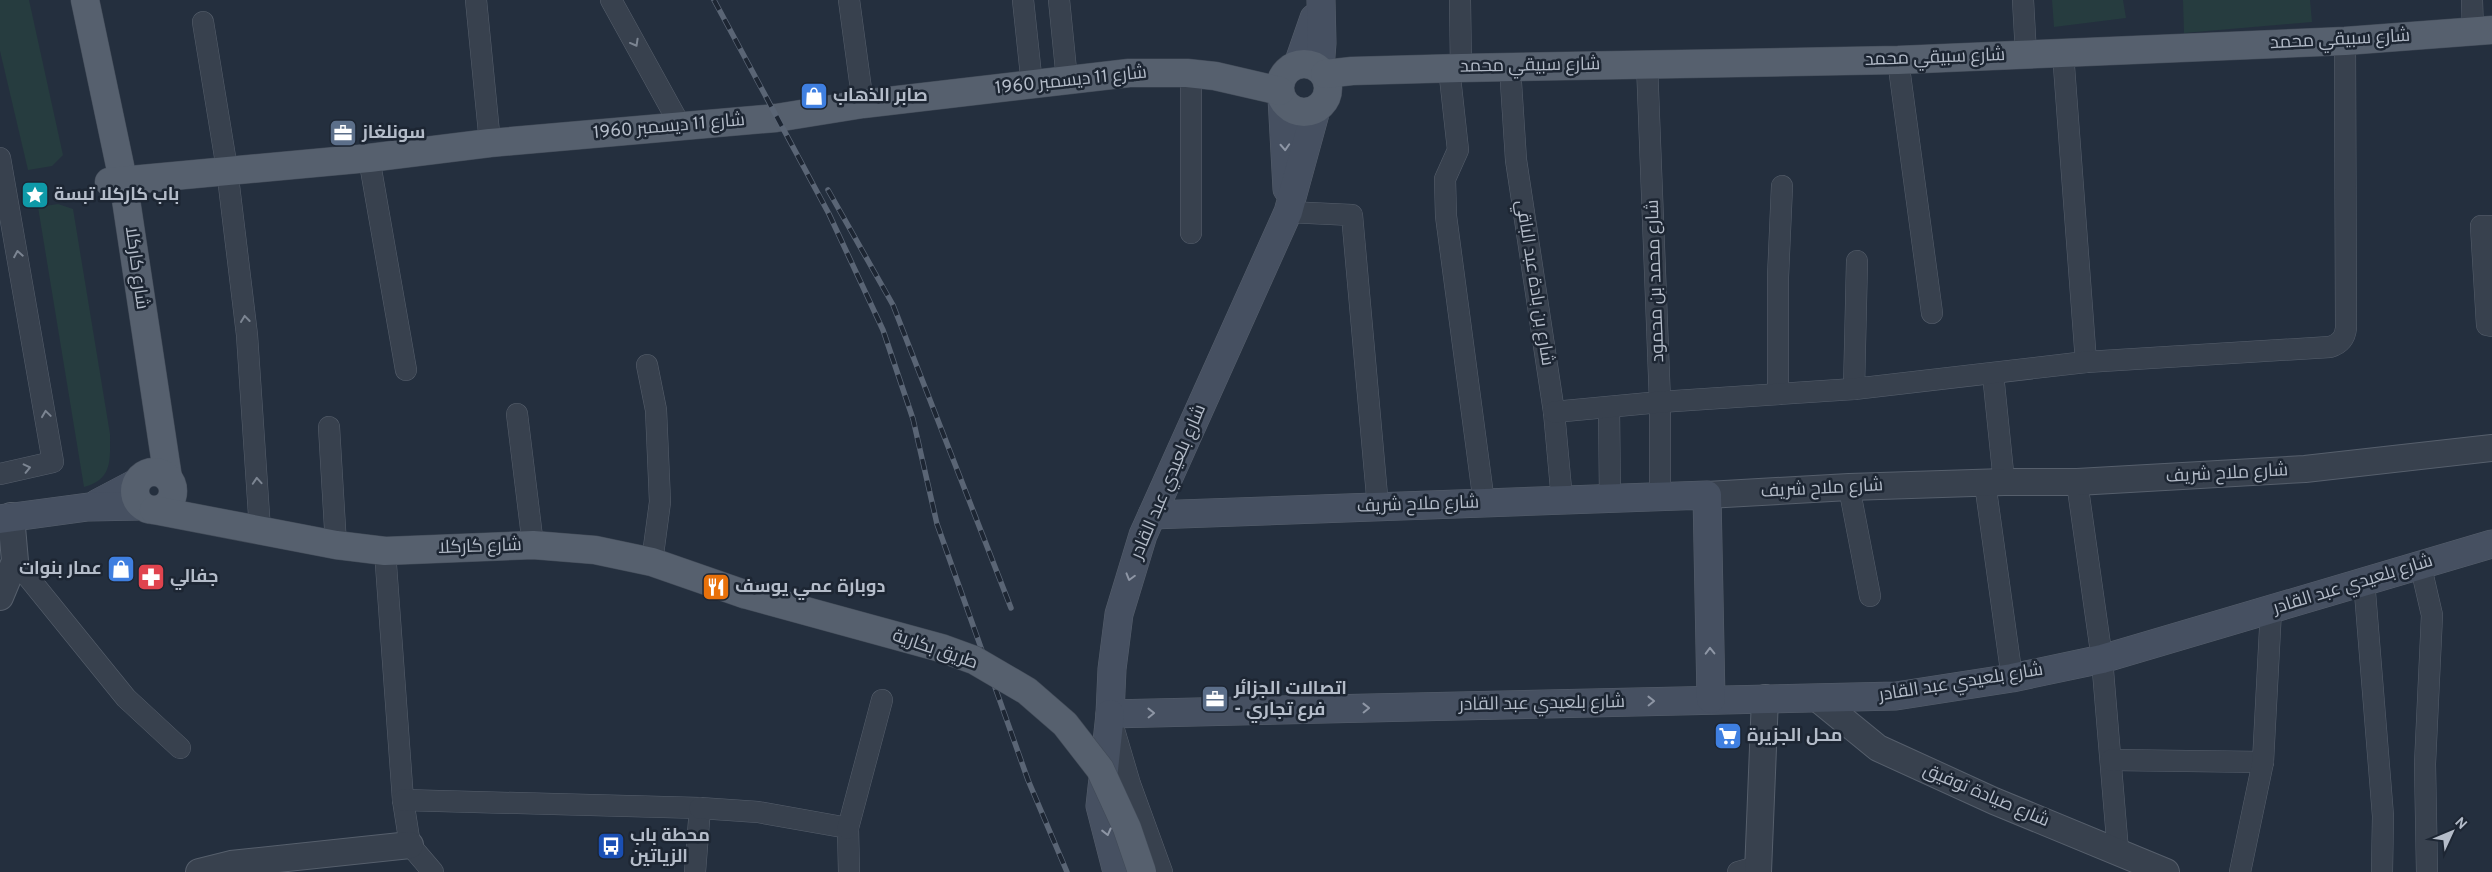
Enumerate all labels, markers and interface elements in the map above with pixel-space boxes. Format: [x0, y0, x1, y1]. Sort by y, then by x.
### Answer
street label: شارع سبيقي محمد [2269, 25, 2411, 56]
one-way arrow [629, 37, 639, 46]
street label: شارع سبيقي محمد [1864, 44, 2006, 73]
street label: شارع سبيقي محمد [1460, 53, 1600, 80]
street label: شارع 11 ديسمبر 1960 [994, 62, 1148, 100]
shop icon: صابر الذهاب [799, 81, 829, 111]
place label: صابر الذهاب [833, 85, 928, 108]
street label: شارع 11 ديسمبر 1960 [592, 109, 746, 145]
office icon: سونلغاز [328, 118, 358, 148]
place label: سونلغاز [361, 122, 425, 145]
one-way arrow [1279, 143, 1290, 151]
place icon: باب كاركلا تبسة [20, 180, 50, 210]
place label: باب كاركلا تبسة [54, 184, 179, 207]
street label: شارع بن بادة عبد الباقي [1509, 198, 1558, 368]
street label: شارع محمد بن محمود [1642, 199, 1670, 363]
street label: شارع كاركلا [119, 225, 153, 311]
one-way arrow [14, 249, 24, 258]
one-way arrow [240, 315, 251, 323]
street label: شارع بلعيدي عبد القادر [1126, 401, 1213, 564]
one-way arrow [41, 410, 52, 418]
street label: شارع ملاح شريف [2165, 459, 2289, 489]
one-way arrow [22, 463, 31, 474]
street label: شارع ملاح شريف [1760, 474, 1884, 504]
one-way arrow [251, 477, 262, 485]
street label: شارع ملاح شريف [1356, 491, 1480, 519]
street label: شارع كاركلا [438, 534, 522, 560]
street label: شارع بلعيدي عبد القادر [2269, 550, 2436, 622]
shop icon: عمار بنوات [106, 554, 136, 584]
place label: عمار بنوات [19, 558, 102, 581]
pharmacy icon: جفالي [136, 562, 166, 592]
place label: جفالي [170, 566, 218, 591]
restaurant icon: دوبارة عمي يوسف [701, 572, 731, 602]
one-way arrow [1126, 573, 1136, 581]
place label: دوبارة عمي يوسف [735, 576, 885, 601]
street label: طريق بكارية [889, 625, 981, 675]
one-way arrow [1705, 646, 1715, 654]
street label: شارع بلعيدي عبد القادر [1876, 659, 2045, 708]
place label: اتصالات الجزائر - فرع تجاري [1233, 678, 1347, 723]
office icon: اتصالات الجزائر - فرع تجاري [1200, 684, 1230, 714]
street label: شارع بلعيدي عبد القادر [1458, 691, 1625, 718]
one-way arrow [1647, 696, 1655, 706]
one-way arrow [1362, 703, 1370, 713]
one-way arrow [1147, 708, 1155, 719]
supermarket icon: محل الجزيرة [1713, 721, 1743, 751]
place label: محل الجزيرة [1747, 725, 1842, 748]
street label: شارع صيادة توفيق [1919, 759, 2053, 833]
north arrow [2427, 807, 2477, 857]
text: N [2451, 814, 2470, 834]
place label: محطة باب الزياتين [630, 825, 710, 869]
one-way arrow [1101, 827, 1111, 835]
bus stop icon: محطة باب الزياتين [596, 831, 626, 861]

